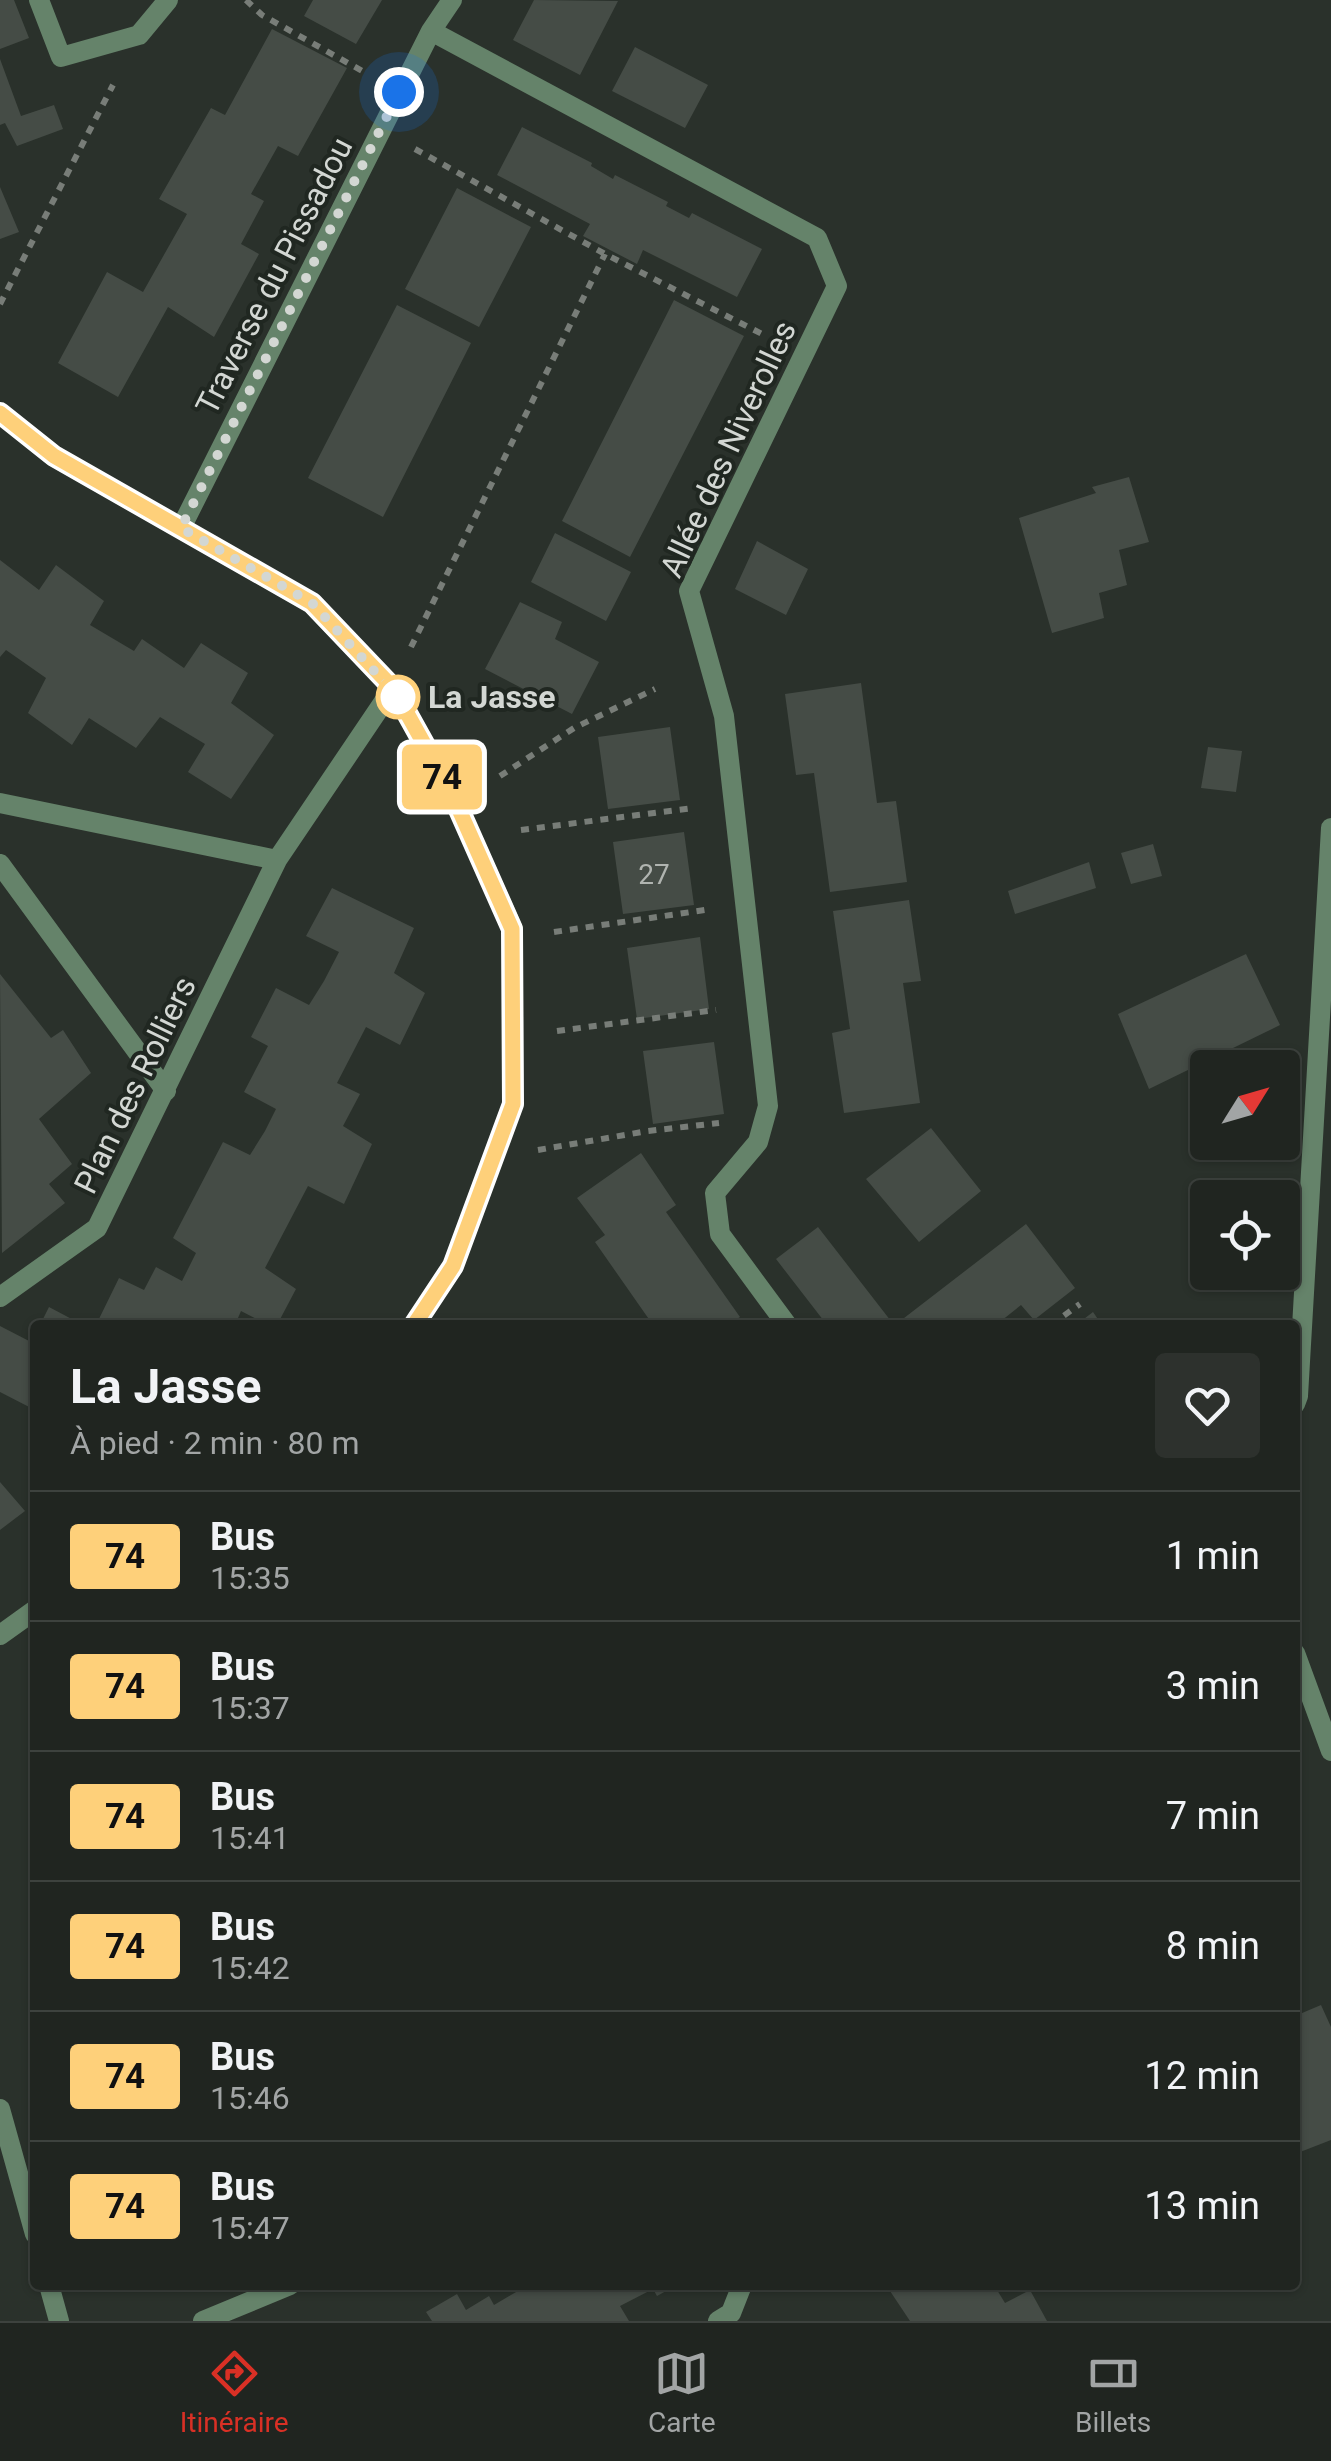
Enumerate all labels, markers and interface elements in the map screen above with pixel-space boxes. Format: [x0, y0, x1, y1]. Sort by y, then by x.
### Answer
your location [374, 67, 424, 117]
street label: Traverse du Pissadou [188, 131, 360, 421]
street label: Allée des Niverolles [652, 315, 804, 583]
marker: La Jasse [377, 676, 419, 718]
place label: La Jasse [428, 678, 556, 716]
line badge: 74 [397, 744, 487, 810]
text: 74 [422, 757, 462, 798]
house number: 27 [638, 858, 670, 891]
street label: Plan des Rolliers [66, 971, 204, 1199]
north arrow [1190, 1050, 1300, 1160]
map controls [1190, 1050, 1300, 1290]
button: locate [1190, 1180, 1300, 1290]
button: heart [1155, 1353, 1260, 1458]
text: La Jasse [70, 1358, 261, 1415]
text: À pied · 2 min · 80 m [70, 1424, 359, 1462]
text: Bus [210, 1515, 275, 1559]
text: 1 min [1166, 1534, 1260, 1578]
text: 74 [105, 1536, 145, 1577]
text: 15:35 [210, 1559, 290, 1597]
text: Bus [210, 1645, 275, 1689]
text: 3 min [1166, 1664, 1260, 1708]
text: 74 [105, 1666, 145, 1707]
text: 15:37 [210, 1689, 290, 1727]
text: Bus [210, 1775, 275, 1819]
text: 7 min [1166, 1794, 1260, 1838]
text: 74 [105, 1796, 145, 1837]
text: 15:41 [210, 1819, 290, 1857]
text: Bus [210, 1905, 275, 1949]
text: 8 min [1166, 1924, 1260, 1968]
text: 74 [105, 1926, 145, 1967]
text: 15:42 [210, 1949, 290, 1987]
text: Bus [210, 2035, 275, 2079]
text: 12 min [1144, 2054, 1260, 2098]
text: 74 [105, 2056, 145, 2097]
text: 15:46 [210, 2079, 290, 2117]
text: Bus [210, 2165, 275, 2209]
text: 13 min [1144, 2184, 1260, 2228]
text: 74 [105, 2186, 145, 2227]
text: 15:47 [210, 2209, 290, 2247]
tab: Itinéraire [180, 2346, 289, 2439]
tab: Carte [648, 2346, 716, 2439]
tab: Billets [1075, 2346, 1151, 2439]

